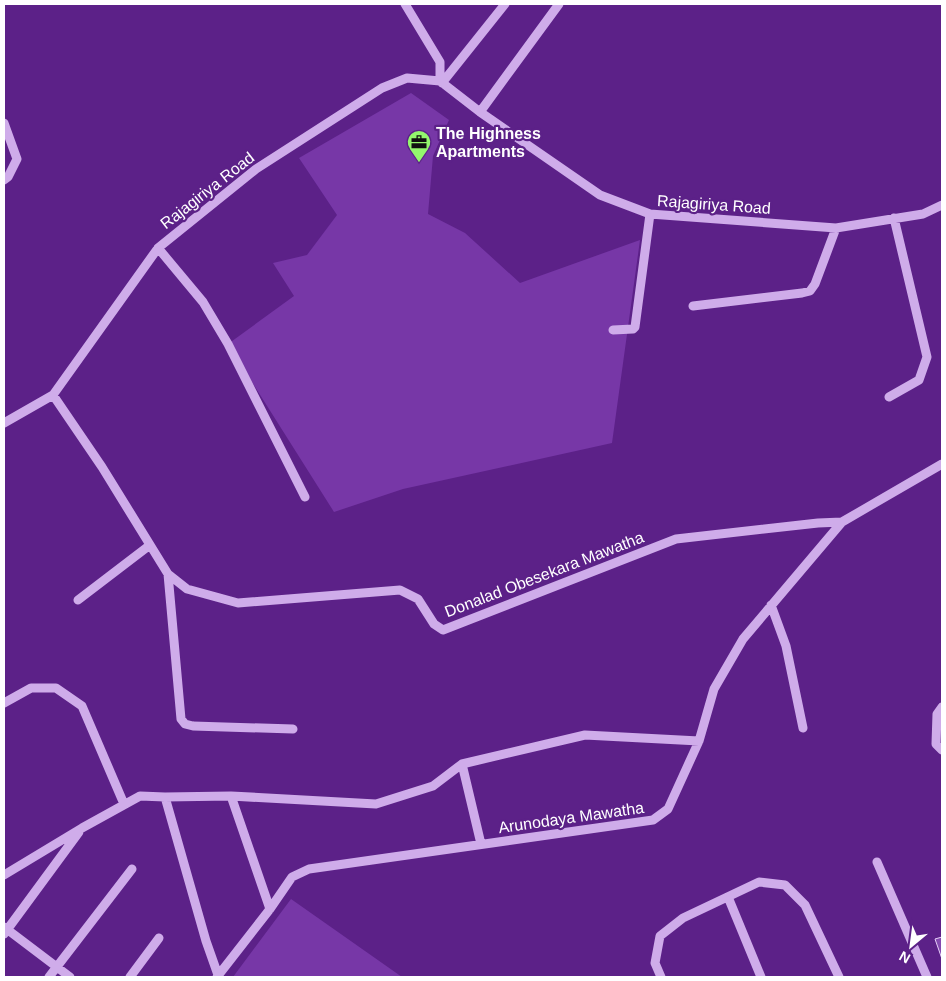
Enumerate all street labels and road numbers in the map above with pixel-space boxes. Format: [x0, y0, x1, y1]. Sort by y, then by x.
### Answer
street label: Rajagiriya Road [157, 149, 257, 232]
street label: Rajagiriya Road [657, 192, 771, 217]
street label: Donalad Obesekara Mawatha [442, 529, 646, 620]
street label: Arunodaya Mawatha [497, 799, 645, 836]

